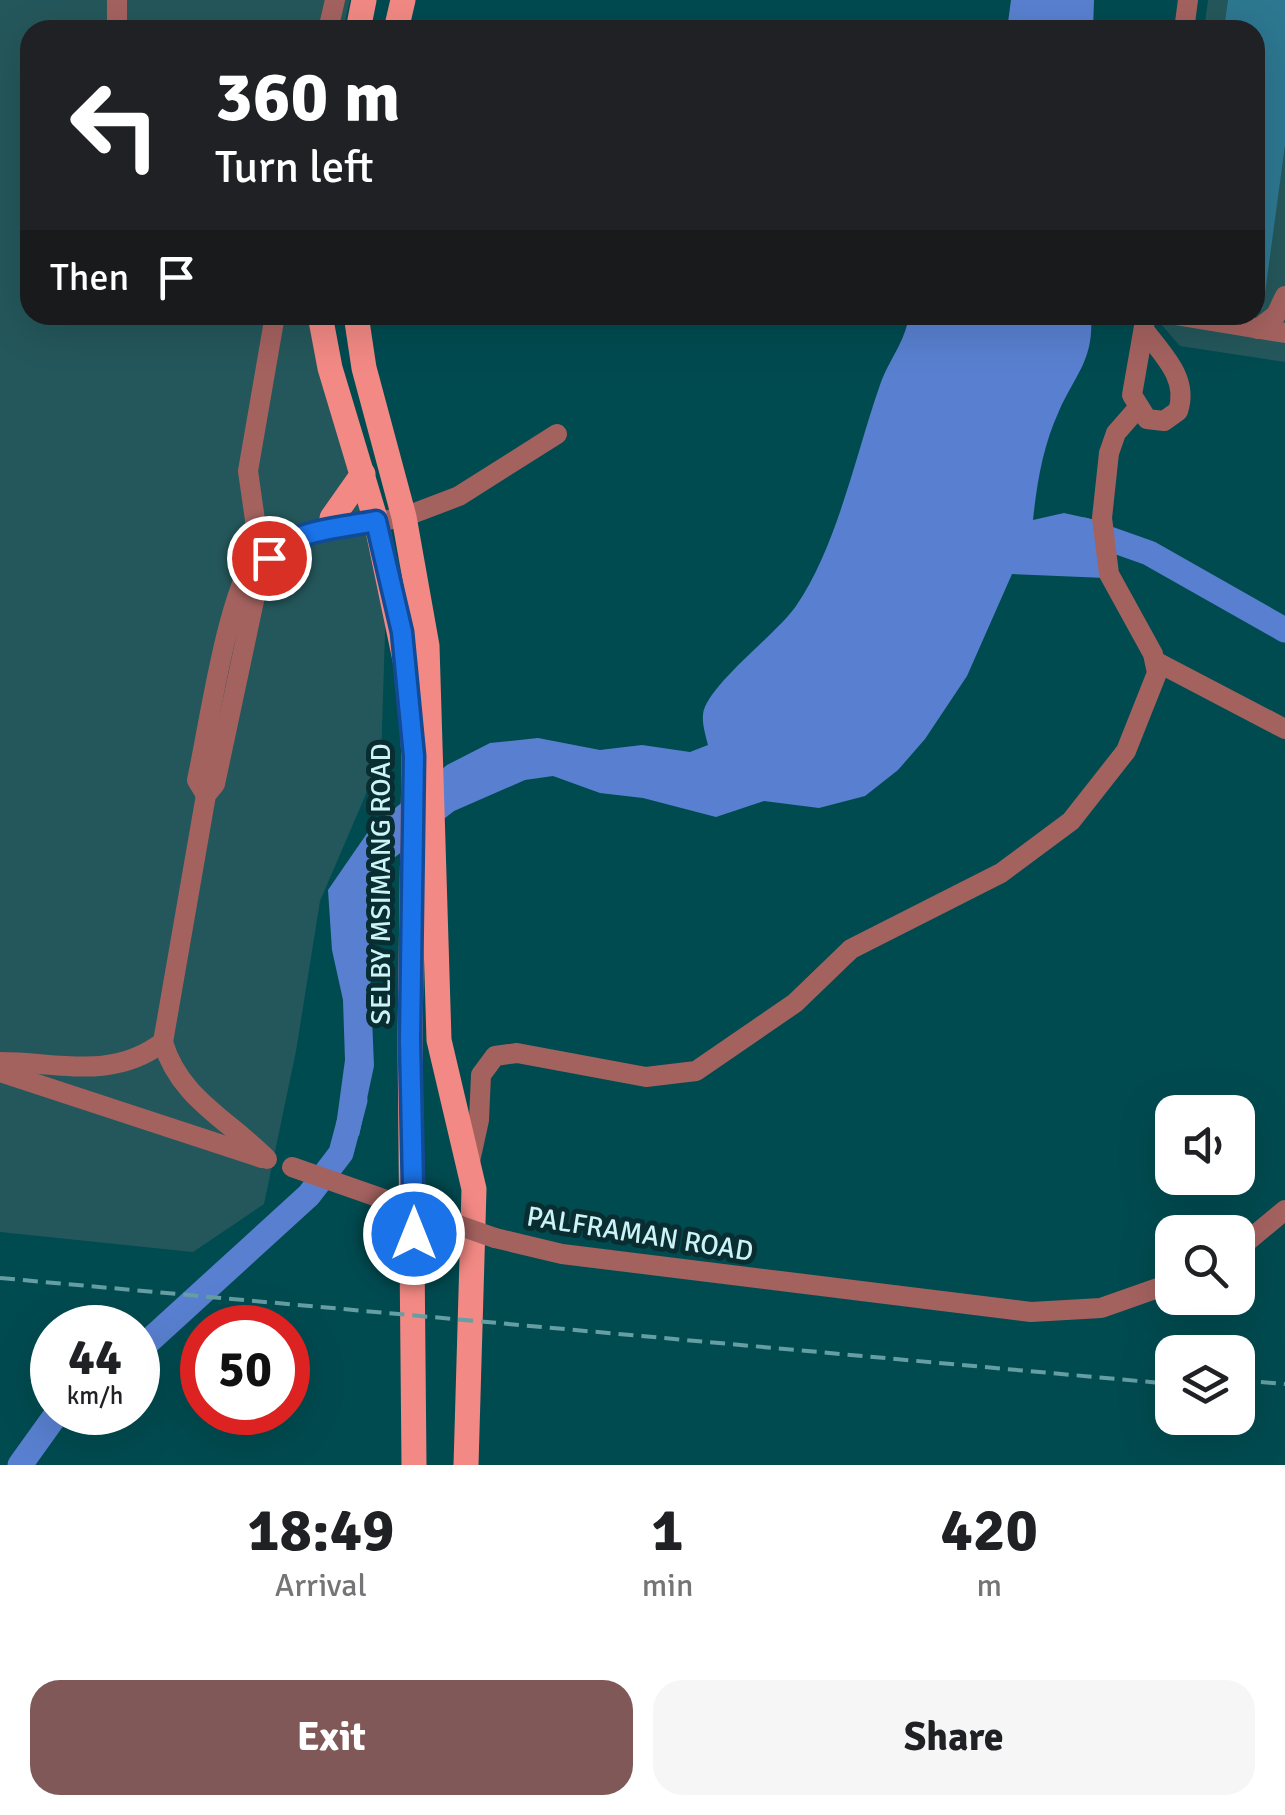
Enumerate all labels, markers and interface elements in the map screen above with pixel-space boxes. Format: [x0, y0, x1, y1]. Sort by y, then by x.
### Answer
text: 360 m [215, 54, 400, 140]
icon: left [50, 60, 180, 190]
text: Turn left [215, 140, 374, 195]
icon: arrive [149, 250, 204, 305]
text: Then [50, 254, 129, 301]
pin [227, 516, 312, 601]
icon: arrive [242, 531, 297, 586]
street label: SELBY MSIMANG ROAD [364, 743, 398, 1025]
map controls [1155, 1095, 1255, 1435]
button: sound [1155, 1095, 1255, 1195]
position arrow [362, 1182, 466, 1286]
street label: PALFRAMAN ROAD [524, 1199, 756, 1269]
button: search [1155, 1215, 1255, 1315]
speed limit sign: 50 [180, 1305, 310, 1435]
text: 44 [68, 1327, 122, 1389]
button: layers [1155, 1335, 1255, 1435]
text: km/h [67, 1380, 123, 1411]
text: 18:49 [247, 1494, 395, 1568]
text: 1 [651, 1494, 684, 1568]
text: 420 [941, 1494, 1038, 1568]
text: Arrival [275, 1566, 367, 1605]
text: min [642, 1566, 693, 1605]
text: m [976, 1566, 1002, 1605]
button: Exit [30, 1680, 633, 1795]
button: Share [653, 1680, 1255, 1795]

